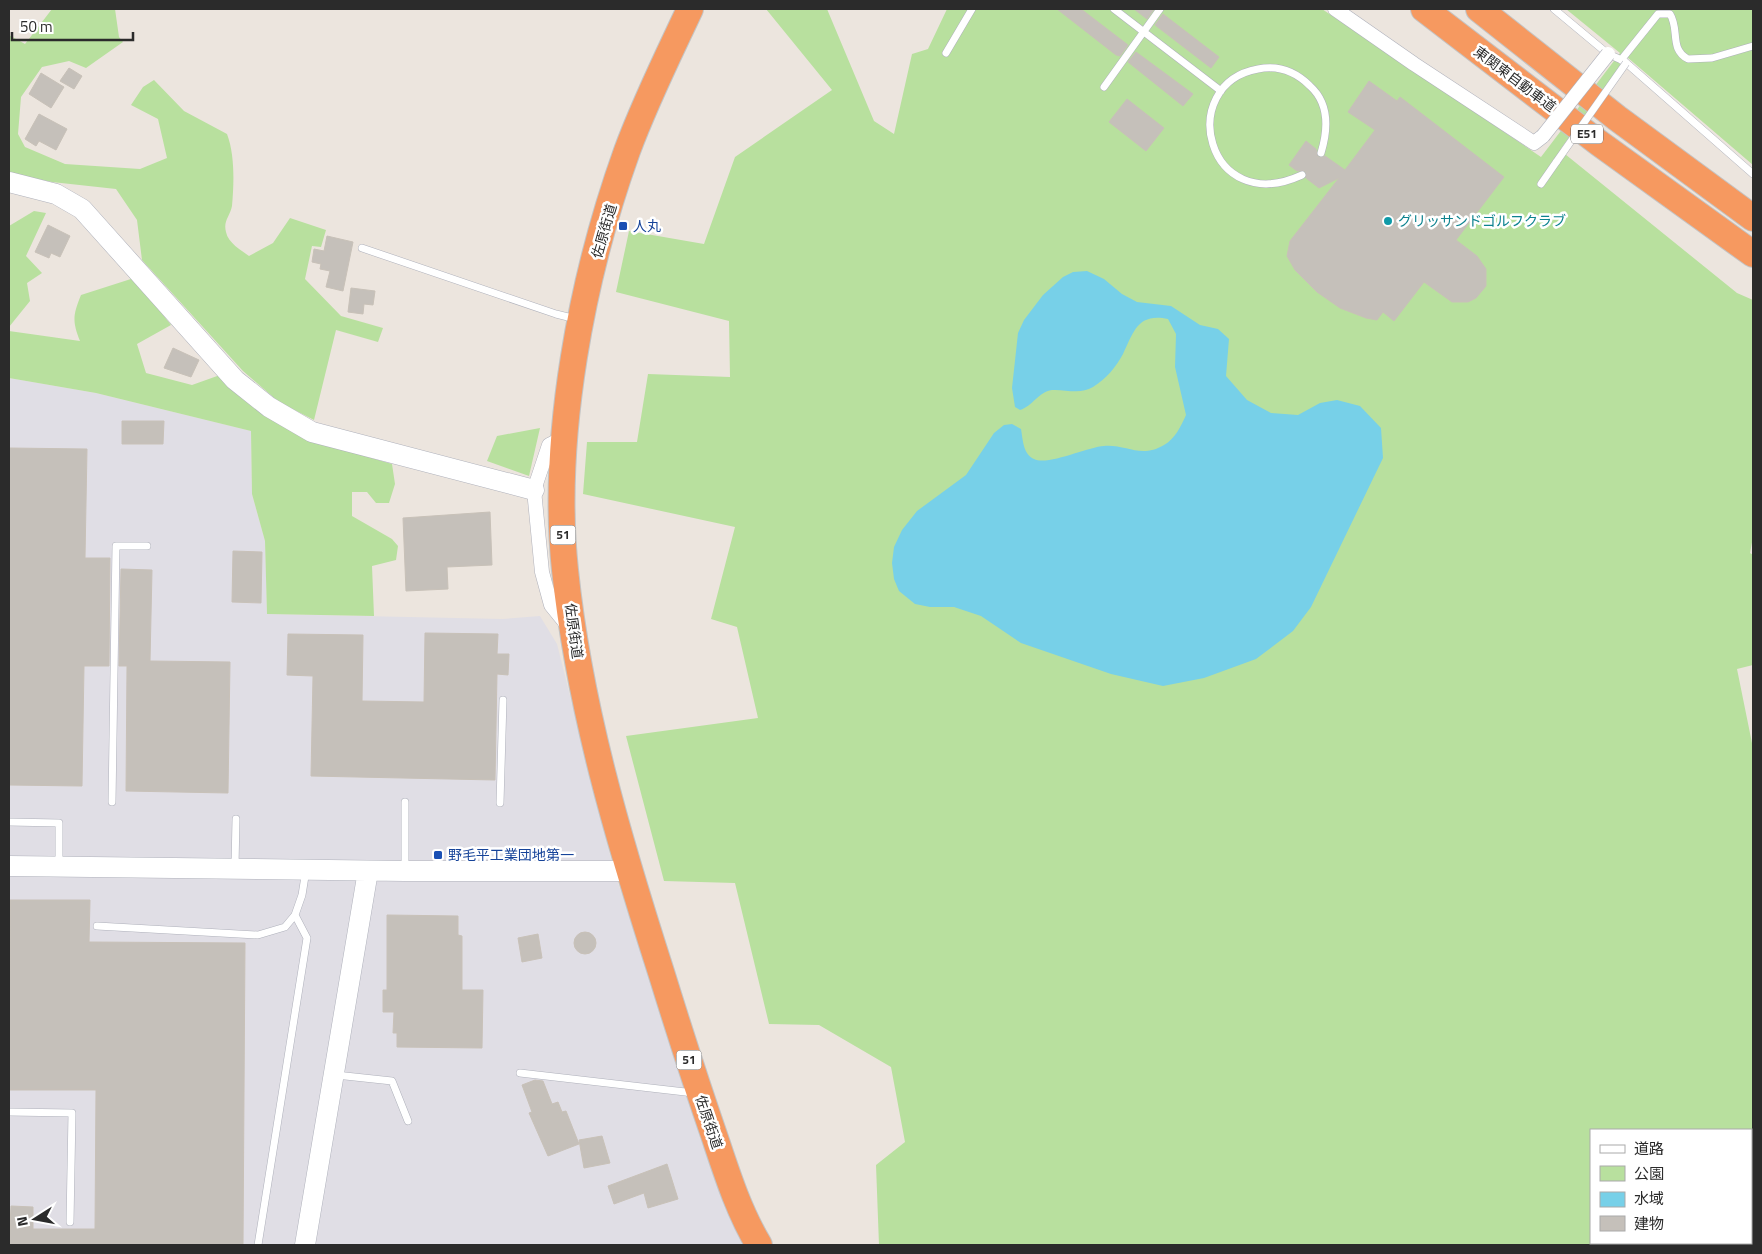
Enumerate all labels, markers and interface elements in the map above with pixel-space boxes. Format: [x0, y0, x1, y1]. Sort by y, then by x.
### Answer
scale bar [12, 10, 134, 42]
text: 50 m [20, 15, 53, 38]
street label: 東関東自動車道 [1470, 41, 1561, 116]
road number: E51 [1571, 125, 1603, 144]
street label: 佐原街道 [586, 201, 621, 261]
place label: グリッサンドゴルフクラブ [1398, 210, 1566, 231]
place label: 人丸 [633, 215, 661, 236]
marker: グリッサンドゴルフクラブ [1382, 215, 1394, 227]
marker: 人丸 [617, 220, 629, 232]
road number: 51 [550, 526, 576, 544]
street label: 佐原街道 [560, 602, 589, 660]
place label: 野毛平工業団地第一 [448, 844, 574, 865]
marker: 野毛平工業団地第一 [432, 849, 444, 861]
road number: 51 [676, 1050, 702, 1070]
street label: 佐原街道 [690, 1092, 729, 1152]
legend [1590, 1129, 1752, 1244]
text: 道路 [1634, 1137, 1664, 1160]
text: 公園 [1634, 1162, 1664, 1185]
text: 水域 [1634, 1187, 1664, 1210]
north arrow [10, 1194, 60, 1244]
text: 建物 [1634, 1212, 1664, 1235]
text: N [11, 1215, 33, 1228]

